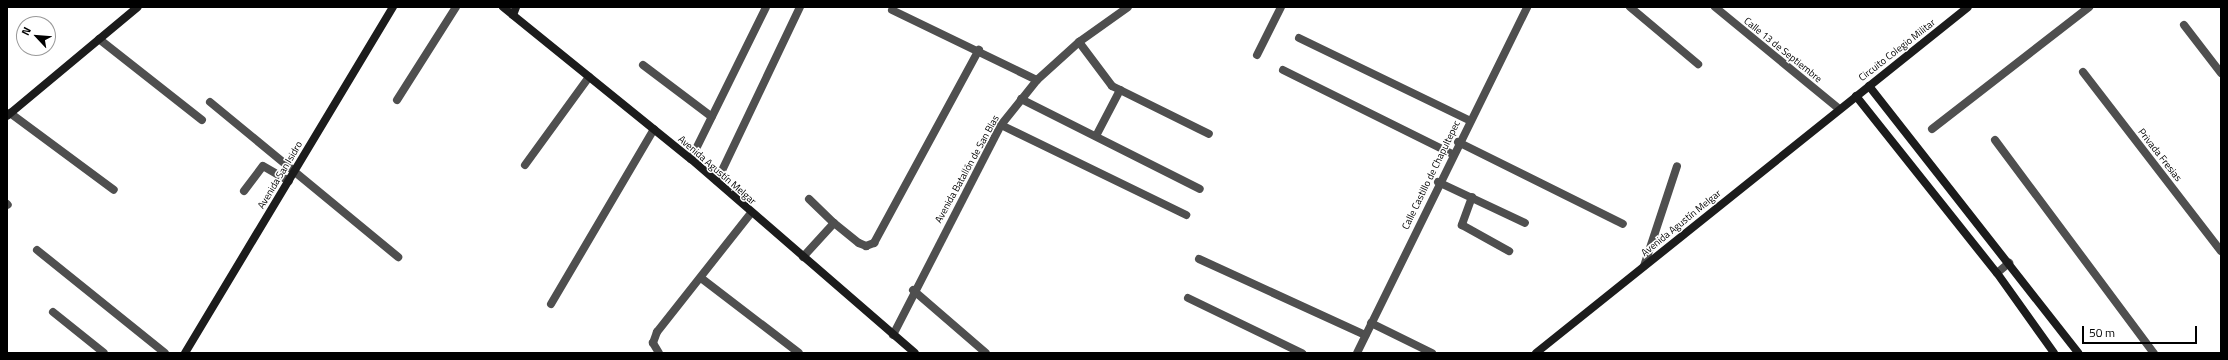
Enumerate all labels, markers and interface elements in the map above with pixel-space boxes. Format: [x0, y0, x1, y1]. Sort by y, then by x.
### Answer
street label: Calle 13 de Septiembre [1742, 15, 1824, 85]
north arrow [16, 16, 56, 56]
street label: Circuito Colegio Militar [1856, 16, 1938, 84]
text: N [17, 24, 35, 38]
street label: Avenida Batallón de San Blas [932, 113, 1002, 225]
street label: Calle Castillo de Chapultepec [1399, 119, 1463, 231]
street label: Privada Fresias [2136, 126, 2184, 184]
street label: Avenida Agustín Melgar [676, 133, 758, 207]
street label: Avenida San Isidro [255, 139, 305, 211]
street label: Avenida Agustín Melgar [1639, 187, 1723, 259]
scale bar [2084, 318, 2199, 344]
text: 50 m [2089, 323, 2115, 342]

